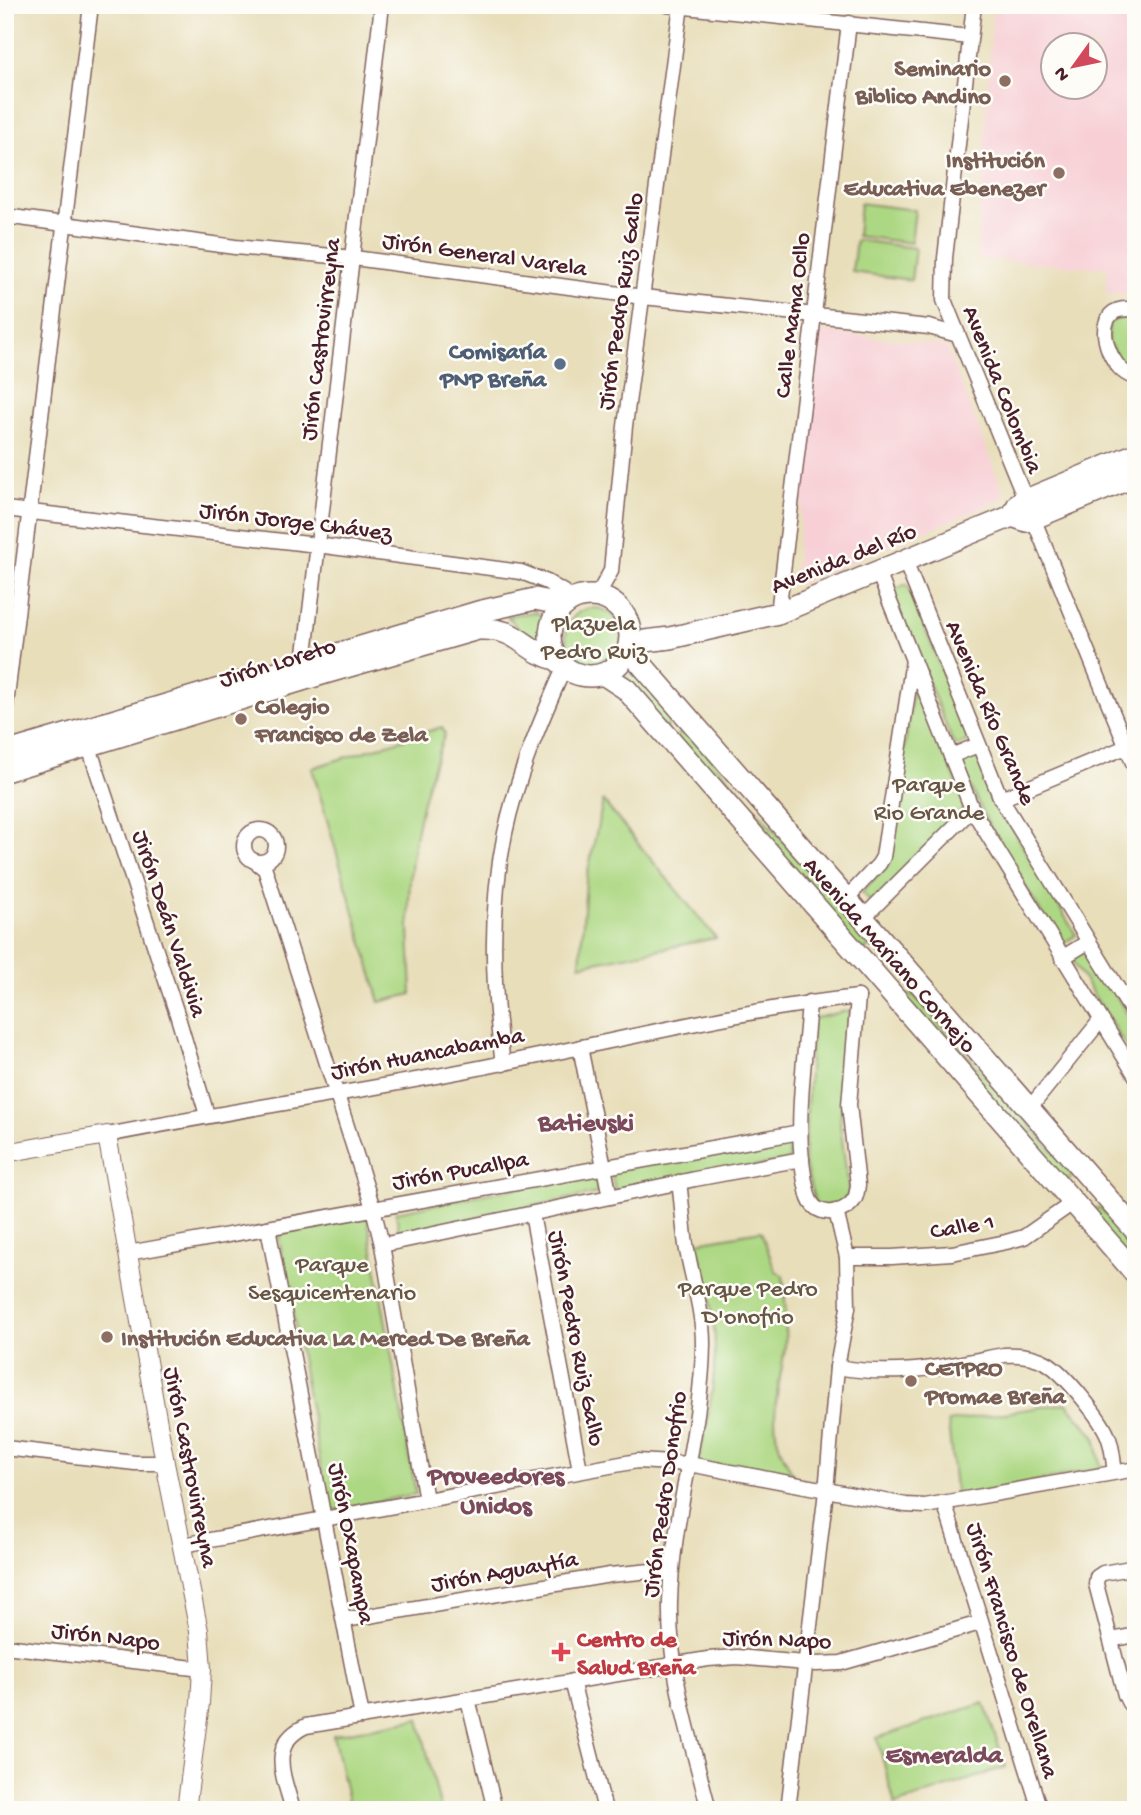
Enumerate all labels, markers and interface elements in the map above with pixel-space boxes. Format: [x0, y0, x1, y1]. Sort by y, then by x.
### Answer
north arrow [1040, 32, 1110, 102]
place label: Seminario Biblico Andino [854, 56, 992, 113]
text: N [1050, 62, 1076, 85]
marker: Seminario Biblico Andino [997, 73, 1013, 89]
place label: Institución Educativa Ebenezer [843, 148, 1048, 205]
marker: Institución Educativa Ebenezer [1051, 165, 1067, 181]
street label: Jirón Pedro Ruiz Gallo [593, 191, 652, 412]
street label: Jirón General Varela [380, 228, 589, 285]
street label: Calle Mama Ocllo [770, 231, 819, 400]
street label: Jirón Castrovirreyna [296, 236, 349, 442]
street label: Avenida Colombia [954, 302, 1048, 479]
place label: Comisaría PNP Breña [438, 339, 548, 396]
marker: Comisaría PNP Breña [552, 356, 568, 372]
street label: Jirón Jorge Chávez [197, 497, 395, 550]
street label: Avenida del Río [767, 518, 921, 603]
park label: Plazuela Pedro Ruiz [540, 611, 648, 668]
street label: Avenida Río Grande [937, 617, 1041, 811]
street label: Jirón Loreto [216, 633, 340, 696]
place label: Colegio Francisco de Zela [254, 694, 429, 751]
marker: Colegio Francisco de Zela [233, 711, 249, 727]
park label: Parque Rio Grande [874, 772, 985, 829]
street label: Jirón Deán Valdivia [124, 827, 212, 1022]
street label: Avenida Mariano Cornejo [795, 852, 981, 1060]
street label: Jirón Huancabamba [329, 1022, 527, 1088]
district label: Batievski [537, 1110, 634, 1141]
street label: Jirón Pucallpa [390, 1146, 532, 1199]
street label: Calle 1 [928, 1209, 997, 1248]
street label: Jirón Pedro Ruiz Gallo [539, 1228, 610, 1449]
park label: Parque Sesquicentenario [248, 1252, 416, 1309]
park label: Parque Pedro D'onofrio [677, 1276, 818, 1333]
place label: Institución Educativa La Merced De Breña [121, 1326, 531, 1355]
marker: Institución Educativa La Merced De Breña [99, 1329, 115, 1345]
place label: CETPRO Promae Breña [923, 1356, 1067, 1413]
street label: Jirón Castrovirreyna [155, 1365, 222, 1571]
marker: CETPRO Promae Breña [903, 1373, 919, 1389]
street label: Jirón Pedro Donofrio [638, 1390, 695, 1599]
street label: Jirón Oxapampa [320, 1461, 380, 1627]
district label: Proveedores Unidos [426, 1463, 566, 1524]
street label: Jirón Francisco de Orellana [958, 1520, 1064, 1783]
street label: Jirón Aguaytía [429, 1546, 581, 1601]
street label: Jirón Napo [50, 1617, 162, 1660]
street label: Jirón Napo [722, 1625, 832, 1658]
place label: Centro de Salud Breña [577, 1627, 697, 1684]
marker: Centro de Salud Breña [551, 1642, 571, 1662]
district label: Esmeralda [886, 1742, 1004, 1773]

